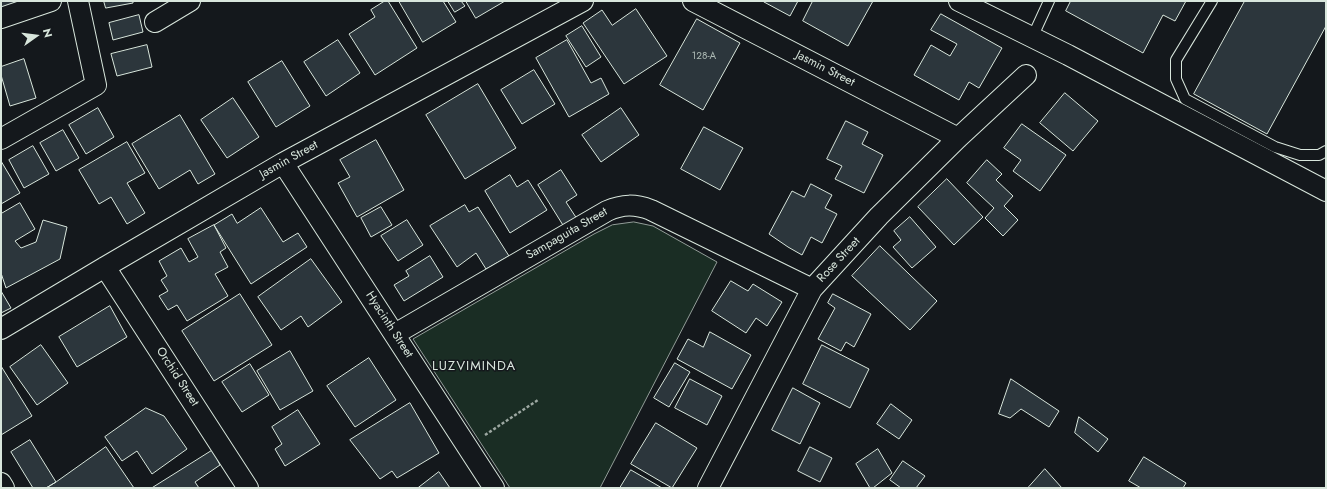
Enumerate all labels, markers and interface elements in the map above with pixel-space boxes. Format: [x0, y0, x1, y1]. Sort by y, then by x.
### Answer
north arrow [16, 16, 56, 56]
text: N [39, 27, 56, 39]
street label: Jasmin Street [793, 48, 857, 90]
house number: 128-A [692, 51, 716, 63]
street label: Jasmin Street [257, 138, 321, 182]
street label: Sampaguita Street [524, 205, 610, 263]
street label: Rose Street [814, 234, 864, 286]
street label: Hyacinth Street [362, 289, 416, 361]
street label: Orchid Street [153, 345, 201, 409]
district label: LUZVIMINDA [432, 359, 516, 375]

